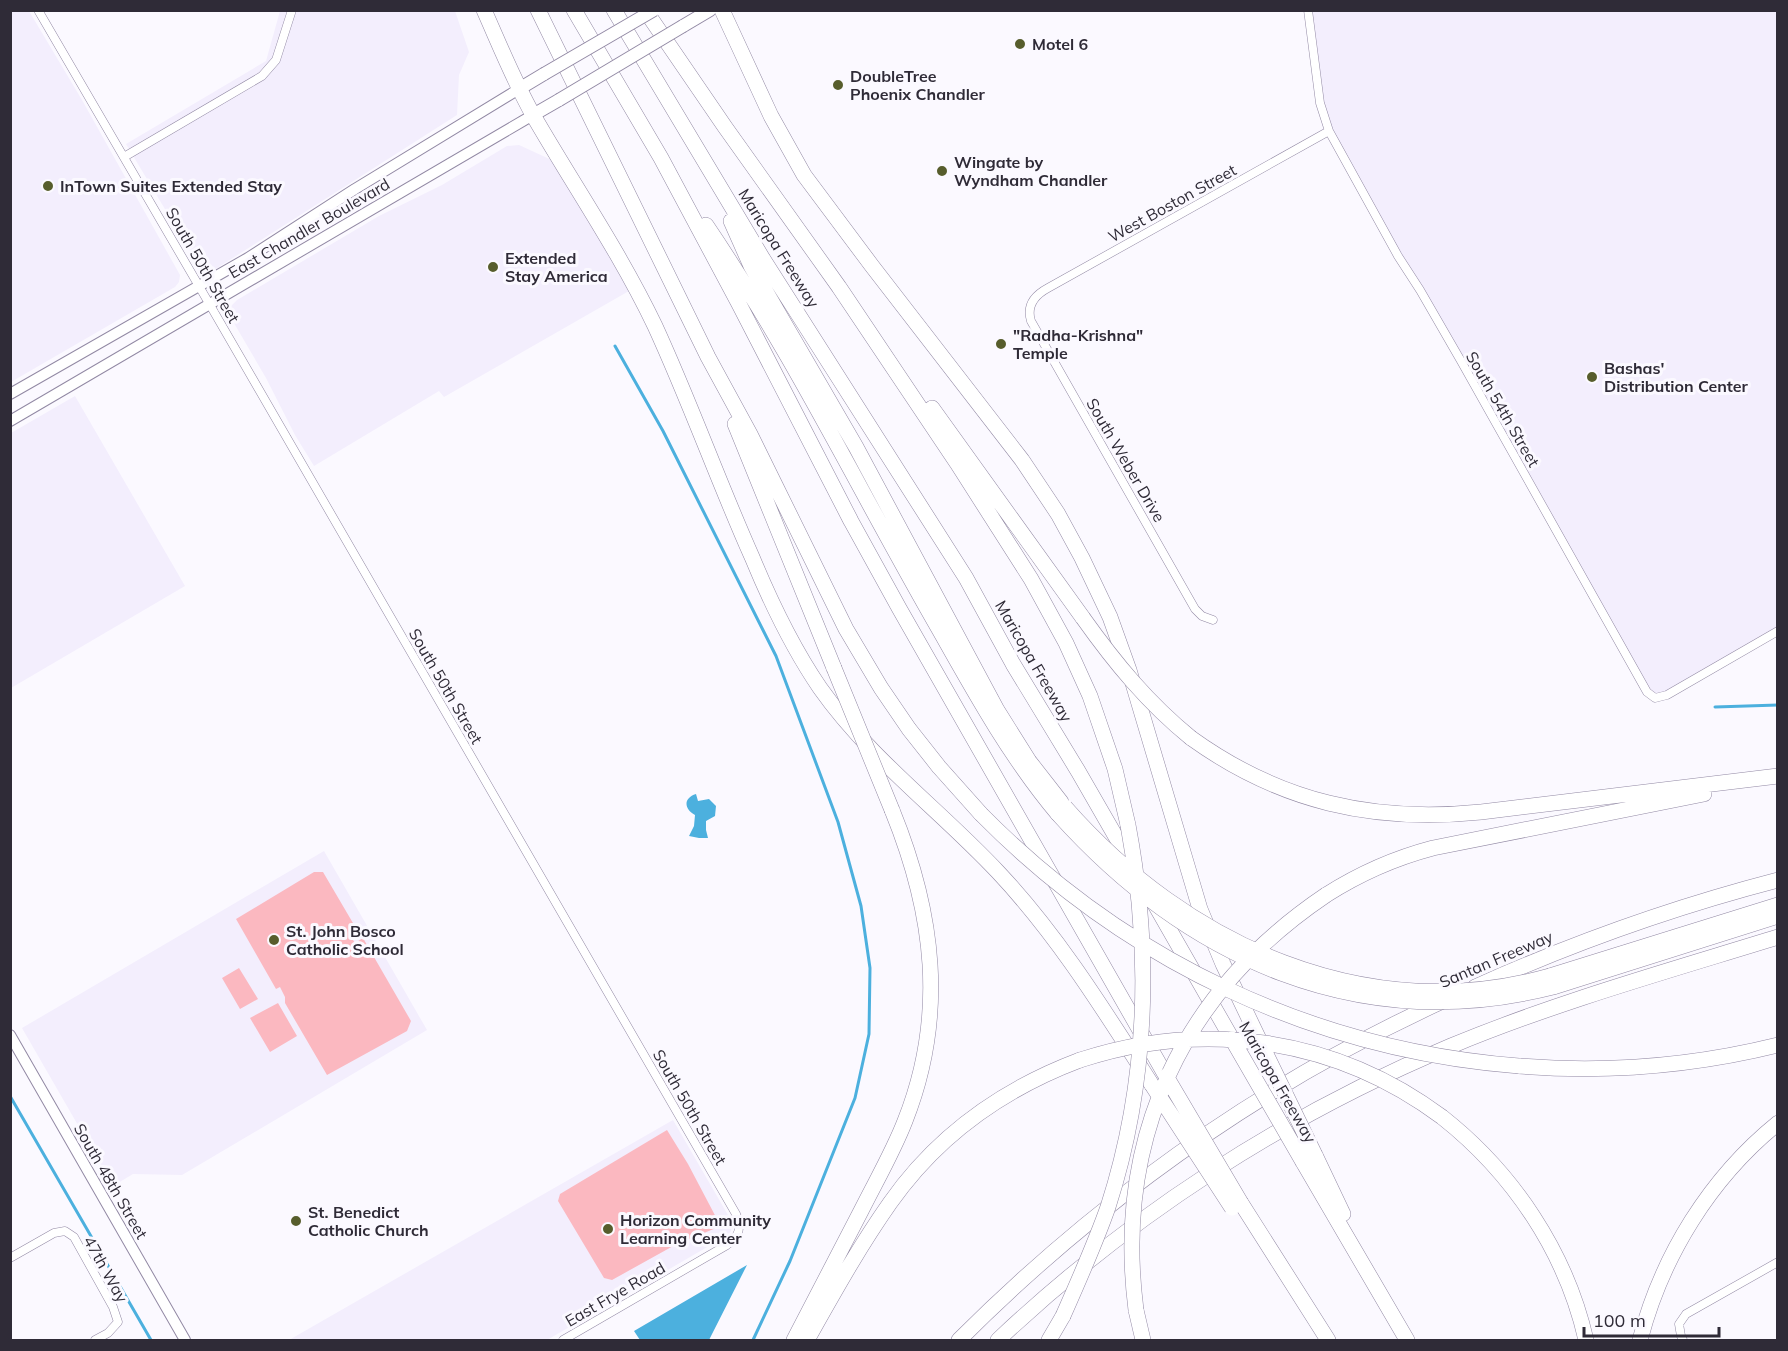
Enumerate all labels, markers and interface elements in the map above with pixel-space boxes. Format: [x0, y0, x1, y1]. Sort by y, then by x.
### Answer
place label: Motel 6 [1032, 34, 1089, 54]
marker: Motel 6 [1013, 37, 1027, 51]
place label: DoubleTree Phoenix Chandler [850, 66, 986, 104]
marker: DoubleTree Phoenix Chandler [831, 78, 845, 92]
place label: Wingate by Wyndham Chandler [954, 152, 1108, 190]
street label: West Boston Street [1104, 159, 1240, 247]
marker: Wingate by Wyndham Chandler [935, 164, 949, 178]
street label: East Chandler Boulevard [225, 174, 393, 282]
place label: InTown Suites Extended Stay [60, 176, 282, 196]
marker: InTown Suites Extended Stay [41, 179, 55, 193]
street label: Maricopa Freeway [734, 185, 824, 312]
street label: South 50th Street [162, 204, 244, 327]
place label: Extended Stay America [505, 248, 608, 286]
marker: Extended Stay America [486, 260, 500, 274]
place label: "Radha-Krishna" Temple [1013, 325, 1143, 363]
marker: "Radha-Krishna" Temple [994, 337, 1008, 351]
street label: South 54th Street [1462, 348, 1544, 471]
place label: Bashas' Distribution Center [1604, 358, 1749, 396]
marker: Bashas' Distribution Center [1585, 370, 1599, 384]
street label: South Weber Drive [1082, 394, 1170, 526]
street label: Maricopa Freeway [991, 597, 1077, 726]
street label: South 50th Street [405, 625, 487, 748]
place label: St. John Bosco Catholic School [286, 921, 404, 959]
street label: Santan Freeway [1436, 926, 1556, 992]
marker: St. John Bosco Catholic School [267, 933, 281, 947]
street label: Maricopa Freeway [1235, 1018, 1321, 1147]
street label: South 50th Street [649, 1046, 731, 1169]
street label: South 48th Street [70, 1120, 152, 1243]
place label: St. Benedict Catholic Church [308, 1202, 429, 1240]
place label: Horizon Community Learning Center [620, 1210, 771, 1248]
marker: St. Benedict Catholic Church [289, 1214, 303, 1228]
marker: Horizon Community Learning Center [601, 1222, 615, 1236]
street label: 47th Way [79, 1232, 133, 1306]
street label: East Frye Road [561, 1257, 669, 1331]
scale bar [1584, 1300, 1719, 1338]
text: 100 m [1593, 1309, 1646, 1332]

